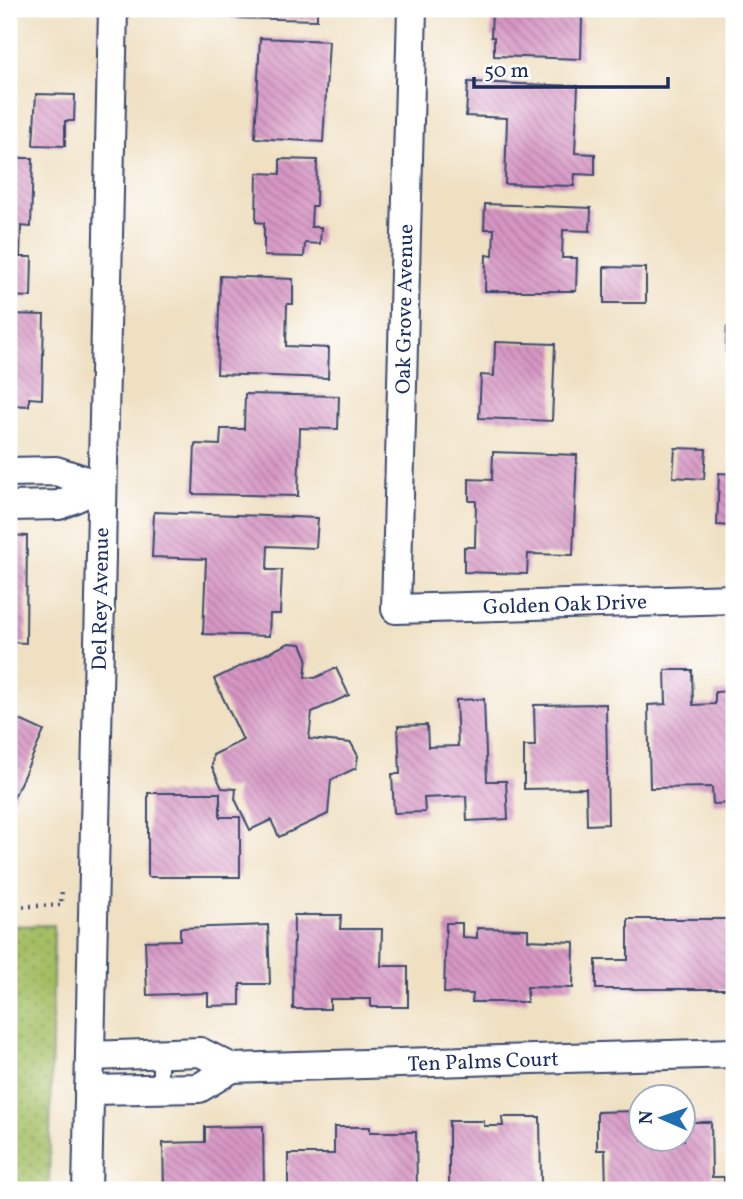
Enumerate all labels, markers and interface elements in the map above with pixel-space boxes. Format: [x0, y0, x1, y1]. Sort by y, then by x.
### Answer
scale bar [474, 46, 668, 90]
text: 50 m [484, 57, 529, 86]
street label: Oak Grove Avenue [390, 224, 421, 394]
street label: Del Rey Avenue [86, 527, 117, 671]
street label: Golden Oak Drive [483, 588, 647, 623]
street label: Ten Palms Court [407, 1045, 559, 1080]
north arrow [628, 1084, 698, 1154]
text: N [634, 1110, 660, 1125]

